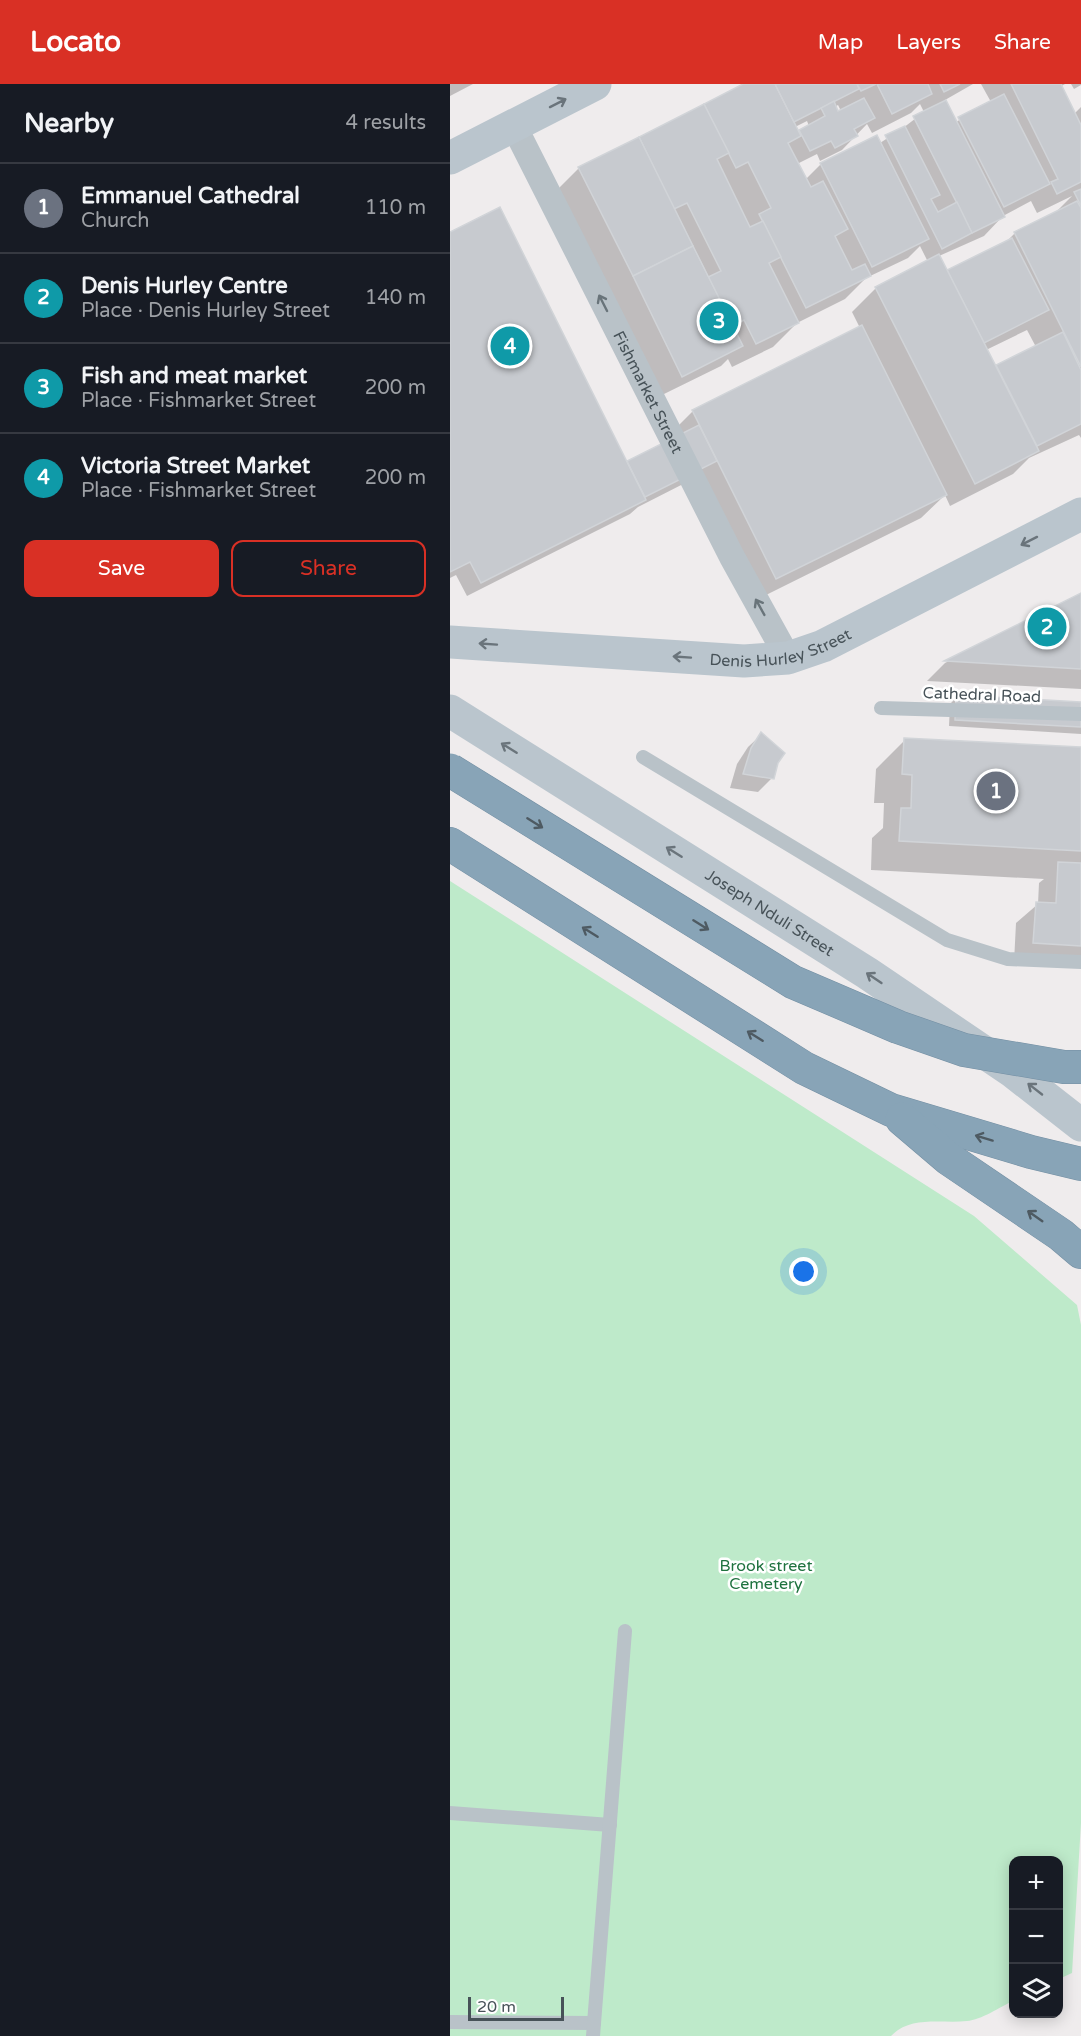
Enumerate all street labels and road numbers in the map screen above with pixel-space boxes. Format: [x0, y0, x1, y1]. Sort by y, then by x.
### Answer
street label: Fishmarket Street [608, 328, 687, 457]
street label: Denis Hurley Street [709, 624, 855, 672]
street label: Cathedral Road [922, 683, 1041, 707]
street label: Joseph Nduli Street [701, 865, 838, 961]

